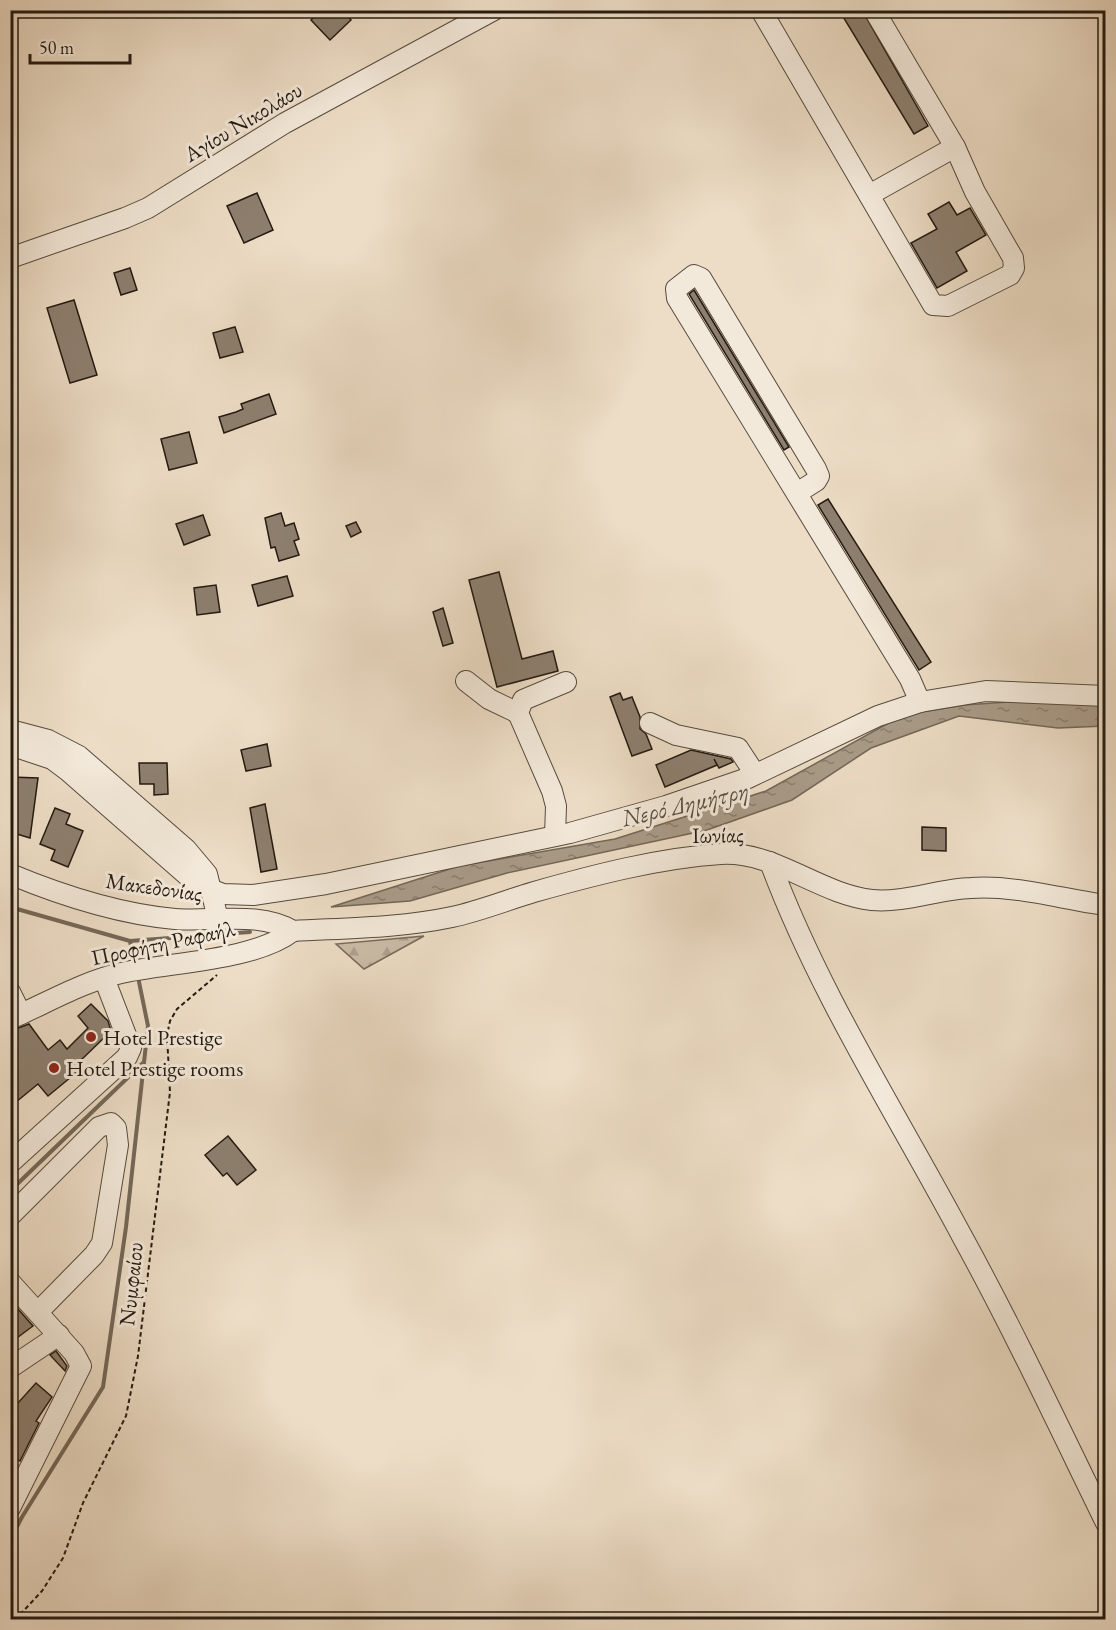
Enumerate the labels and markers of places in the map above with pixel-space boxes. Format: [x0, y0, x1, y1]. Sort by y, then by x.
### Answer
place label: Hotel Prestige [103, 1023, 223, 1052]
marker: Hotel Prestige [84, 1030, 98, 1044]
place label: Hotel Prestige rooms [66, 1054, 243, 1083]
marker: Hotel Prestige rooms [47, 1061, 61, 1075]

